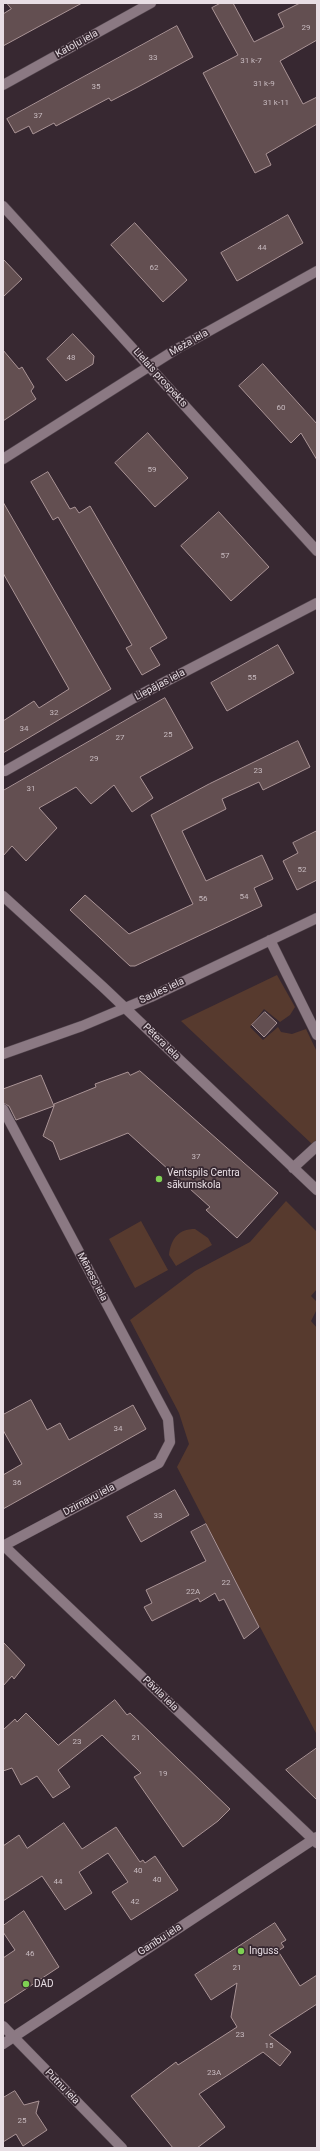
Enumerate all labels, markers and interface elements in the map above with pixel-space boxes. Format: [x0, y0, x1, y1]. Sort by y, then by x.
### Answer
house number: 29 [302, 23, 310, 33]
street label: Katoļu iela [54, 27, 100, 61]
house number: 33 [149, 53, 157, 63]
house number: 31 k-7 [240, 56, 262, 66]
house number: 31 k-9 [253, 79, 275, 89]
house number: 35 [92, 82, 100, 92]
house number: 31 k-11 [263, 98, 289, 108]
house number: 37 [34, 111, 42, 121]
house number: 44 [258, 243, 266, 253]
house number: 62 [150, 263, 158, 273]
street label: Meža iela [168, 327, 210, 359]
street label: Lielais prospekts [130, 346, 190, 410]
house number: 48 [67, 353, 75, 363]
house number: 60 [277, 403, 285, 413]
house number: 59 [148, 465, 156, 475]
house number: 57 [221, 551, 229, 561]
street label: Liepājas iela [133, 667, 187, 703]
house number: 55 [248, 673, 256, 683]
house number: 32 [50, 708, 58, 718]
house number: 34 [20, 724, 28, 734]
house number: 25 [164, 730, 172, 740]
house number: 27 [116, 733, 124, 743]
house number: 29 [90, 754, 98, 764]
house number: 23 [254, 766, 262, 776]
house number: 31 [27, 784, 35, 794]
house number: 52 [298, 865, 306, 875]
house number: 54 [240, 892, 248, 902]
house number: 56 [199, 894, 207, 904]
street label: Saules iela [138, 975, 186, 1007]
street label: Pētera iela [140, 1021, 182, 1063]
house number: 37 [192, 1152, 200, 1162]
place label: Ventspils Centra sākumskola [167, 1167, 240, 1190]
marker: Ventspils Centra sākumskola [154, 1174, 164, 1184]
street label: Mēness iela [74, 1251, 110, 1303]
house number: 34 [114, 1424, 122, 1434]
house number: 36 [13, 1478, 21, 1488]
street label: Dzirnavu iela [61, 1481, 117, 1519]
house number: 33 [154, 1511, 162, 1521]
house number: 22 [222, 1578, 230, 1588]
house number: 22A [186, 1587, 200, 1597]
street label: Pāvila iela [140, 1674, 180, 1714]
house number: 21 [132, 1733, 140, 1743]
house number: 23 [73, 1737, 81, 1747]
house number: 19 [159, 1769, 167, 1779]
house number: 40 [134, 1866, 142, 1876]
house number: 40 [153, 1875, 161, 1885]
house number: 44 [54, 1877, 62, 1887]
house number: 42 [131, 1897, 139, 1907]
street label: Ganību iela [136, 1921, 184, 1959]
place label: Inguss [249, 1945, 279, 1957]
marker: Inguss [236, 1946, 246, 1956]
house number: 46 [26, 1949, 34, 1959]
house number: 21 [233, 1963, 241, 1973]
place label: DAD [34, 1978, 54, 1990]
marker: DAD [21, 1979, 31, 1989]
house number: 23 [236, 2030, 244, 2040]
house number: 15 [265, 2041, 273, 2051]
street label: Putnu iela [42, 2067, 82, 2107]
house number: 23A [207, 2068, 221, 2078]
house number: 25 [18, 2116, 26, 2126]

